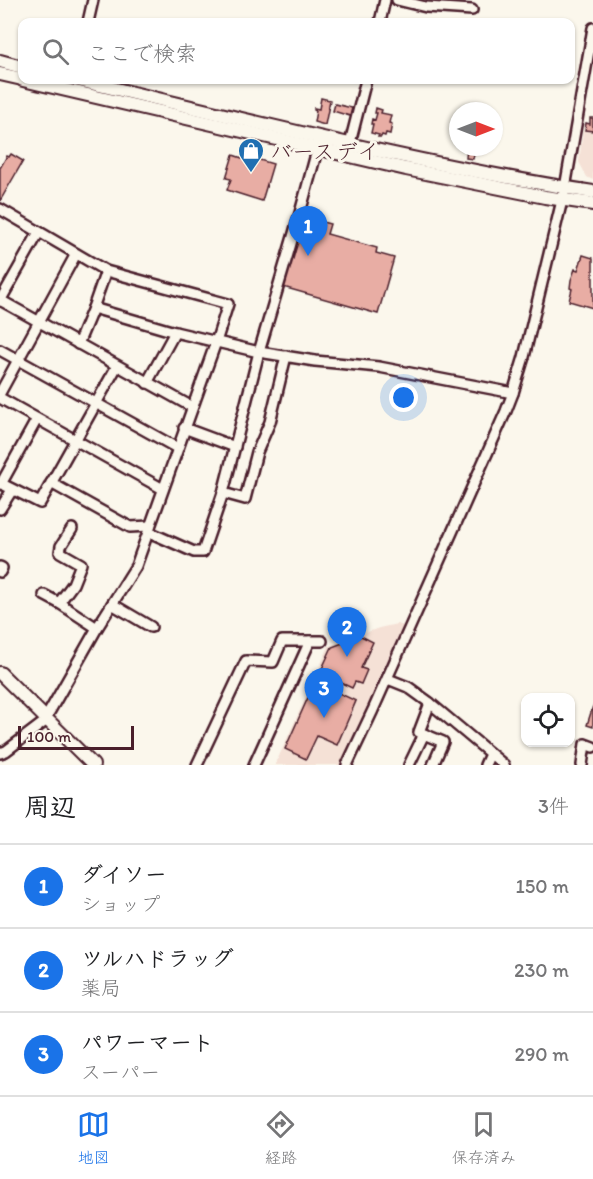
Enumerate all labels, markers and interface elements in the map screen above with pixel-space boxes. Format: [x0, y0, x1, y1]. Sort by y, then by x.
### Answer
search box [18, 18, 575, 84]
icon: search [39, 35, 72, 68]
text: ここで検索 [87, 40, 197, 67]
north arrow [449, 102, 503, 156]
shop icon: バースデイ [236, 136, 266, 174]
place label: バースデイ [270, 138, 379, 165]
pin: 1 [288, 206, 328, 256]
your location [389, 383, 418, 412]
pin: 2 [328, 608, 366, 657]
pin: 3 [304, 668, 344, 718]
map controls [521, 693, 575, 747]
button: locate [521, 693, 575, 747]
scale bar [18, 723, 134, 750]
text: 100 m [27, 727, 71, 746]
text: 周辺 [24, 791, 76, 823]
text: 3件 [538, 794, 569, 818]
text: ダイソー [81, 861, 167, 888]
text: 1 [39, 874, 48, 898]
text: 150 m [516, 874, 569, 898]
text: ショップ [81, 892, 160, 916]
text: ツルハドラッグ [81, 945, 234, 972]
text: 2 [38, 958, 49, 982]
text: 230 m [514, 958, 569, 982]
text: 薬局 [81, 976, 121, 1000]
text: パワーマート [81, 1029, 214, 1056]
text: 3 [38, 1042, 49, 1066]
text: 290 m [514, 1042, 569, 1066]
text: スーパー [81, 1060, 160, 1084]
tab: 地図 [77, 1108, 110, 1168]
tab: 経路 [264, 1108, 297, 1168]
tab: 保存済み [452, 1108, 516, 1168]

